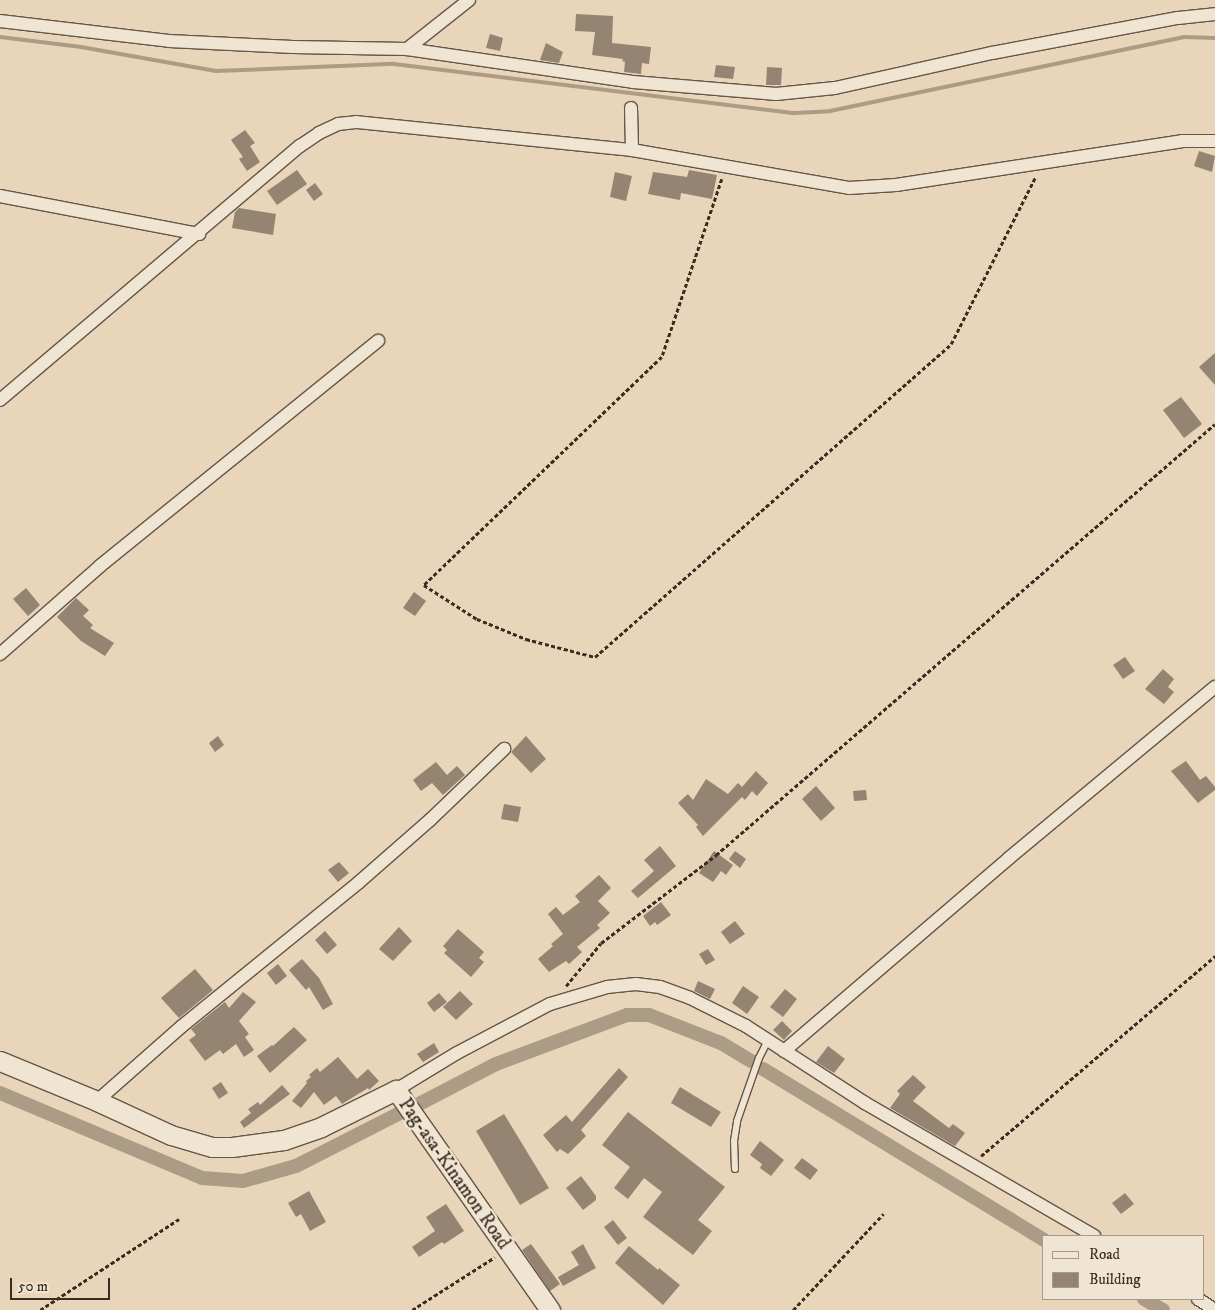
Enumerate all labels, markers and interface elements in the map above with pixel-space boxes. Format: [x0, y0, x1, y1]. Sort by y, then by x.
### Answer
street label: Pag-asa-Kinamon Road [393, 1094, 515, 1254]
legend [1042, 1235, 1205, 1300]
text: Road [1089, 1245, 1120, 1264]
scale bar [12, 1268, 112, 1300]
text: Building [1089, 1270, 1141, 1289]
text: 50 m [18, 1277, 48, 1296]

